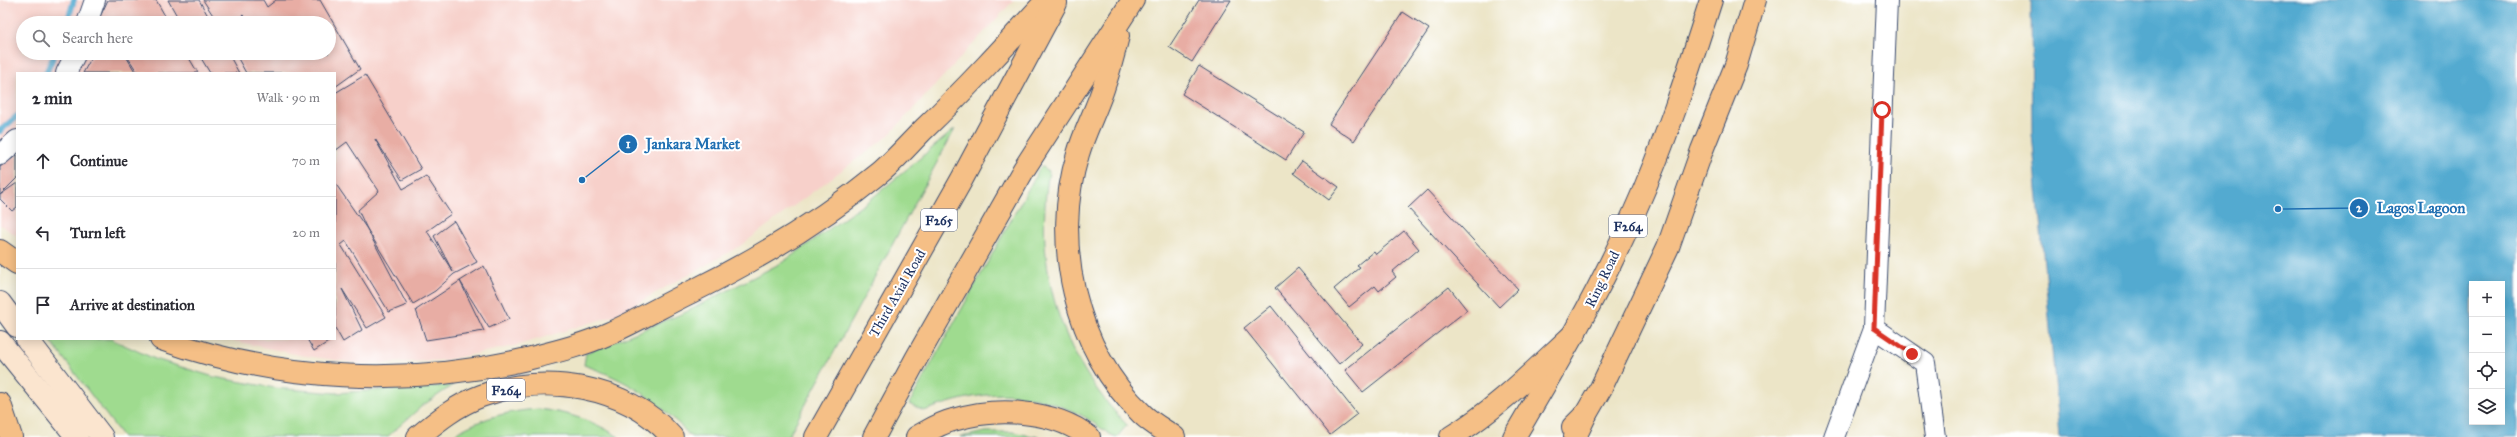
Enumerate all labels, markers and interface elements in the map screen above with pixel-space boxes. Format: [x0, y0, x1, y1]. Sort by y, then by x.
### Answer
search box [16, 16, 336, 60]
icon: search [30, 27, 52, 49]
text: Search here [62, 29, 133, 47]
text: 2 min [32, 88, 72, 109]
text: Walk · 90 m [257, 90, 320, 106]
route start [1873, 101, 1891, 119]
callout: Jankara Market [618, 131, 748, 158]
text: Jankara Market [644, 135, 741, 154]
text: 1 [626, 137, 631, 151]
icon: ahead [32, 150, 54, 172]
text: Continue [70, 152, 128, 170]
text: 70 m [292, 153, 320, 169]
callout: Lagos Lagoon [2349, 195, 2474, 222]
text: Lagos Lagoon [2377, 199, 2466, 218]
text: 2 [2356, 201, 2363, 215]
road number: F265 [921, 209, 957, 231]
road number: F264 [1609, 215, 1647, 237]
icon: left [32, 222, 54, 244]
text: Turn left [70, 224, 126, 242]
text: 20 m [292, 225, 320, 241]
street label: Third Axial Road [865, 246, 929, 340]
street label: Ring Road [1582, 248, 1623, 310]
map controls [2469, 281, 2505, 425]
button: + [2469, 281, 2505, 317]
icon: arrive [32, 294, 54, 316]
text: Arrive at destination [70, 296, 195, 314]
button: − [2469, 317, 2505, 353]
route end [1903, 345, 1921, 363]
button: locate [2469, 353, 2505, 389]
road number: F264 [487, 379, 525, 401]
button: layers [2469, 389, 2505, 425]

